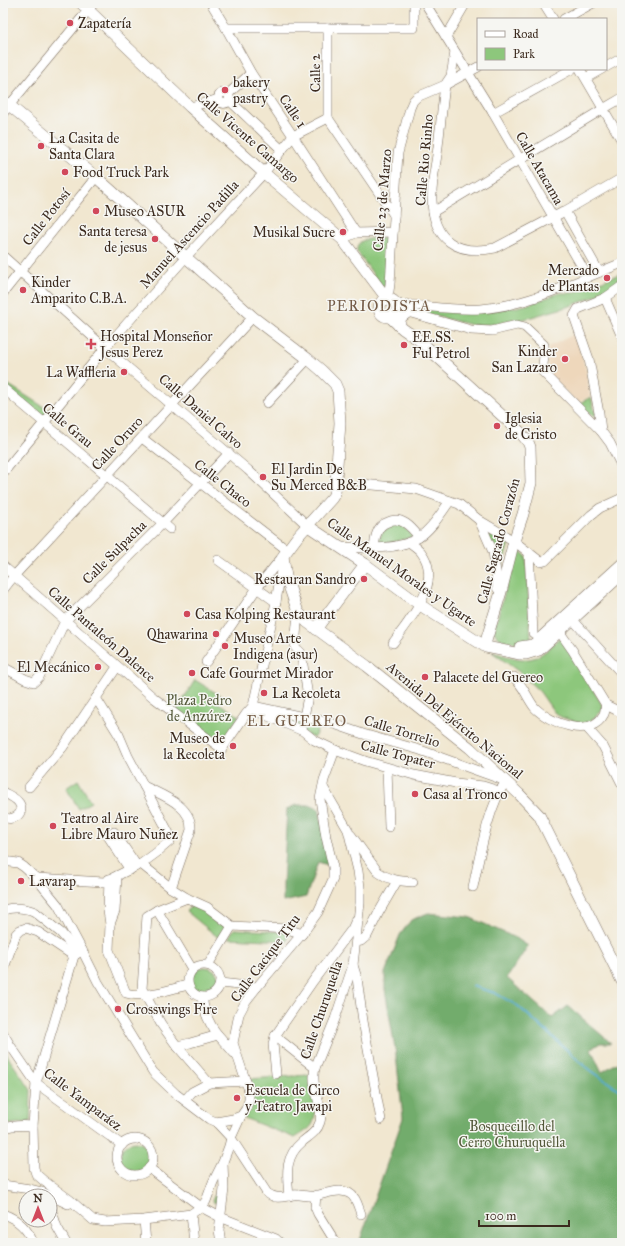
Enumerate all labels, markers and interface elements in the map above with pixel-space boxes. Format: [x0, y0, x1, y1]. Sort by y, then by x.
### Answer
place label: Zapatería [78, 15, 131, 32]
marker: Zapatería [65, 18, 75, 28]
legend [477, 18, 607, 70]
text: Road [513, 27, 539, 41]
text: Park [513, 47, 535, 61]
street label: Calle 2 [307, 53, 324, 93]
place label: bakery pastry [232, 74, 270, 107]
marker: bakery pastry [220, 85, 230, 95]
street label: Calle Vicente Camargo [193, 88, 302, 187]
street label: Calle 1 [275, 91, 310, 132]
street label: Calle Rio Rinho [412, 114, 437, 207]
street label: Calle Atacama [512, 129, 567, 208]
place label: La Casita de Santa Clara [49, 130, 120, 163]
marker: La Casita de Santa Clara [36, 141, 46, 151]
street label: Calle 23 de Marzo [370, 148, 395, 252]
place label: Food Truck Park [73, 164, 169, 181]
marker: Food Truck Park [60, 167, 70, 177]
street label: Manuel Ascencio Padilla [136, 177, 242, 292]
street label: Calle Potosí [19, 184, 75, 249]
place label: Museo ASUR [104, 203, 186, 220]
marker: Museo ASUR [91, 206, 101, 216]
place label: Santa teresa de jesus [79, 223, 147, 256]
place label: Musikal Sucre [253, 224, 335, 241]
marker: Musikal Sucre [338, 227, 348, 237]
marker: Santa teresa de jesus [150, 234, 160, 244]
place label: Mercado de Plantas [542, 262, 599, 295]
marker: Mercado de Plantas [602, 273, 612, 283]
place label: Kinder Amparito C.B.A. [30, 274, 127, 307]
marker: Kinder Amparito C.B.A. [18, 285, 28, 295]
district label: PERIODISTA [327, 297, 431, 315]
place label: Hospital Monseñor Jesus Perez [98, 328, 213, 362]
place label: EE.SS. Ful Petrol [412, 329, 470, 362]
marker: Hospital Monseñor Jesus Perez [85, 338, 97, 350]
marker: EE.SS. Ful Petrol [399, 340, 409, 350]
place label: Kinder San Lazaro [491, 343, 558, 376]
marker: Kinder San Lazaro [560, 354, 570, 364]
place label: La Waffleria [46, 364, 116, 381]
marker: La Waffleria [119, 367, 129, 377]
street label: Calle Daniel Calvo [155, 370, 246, 452]
street label: Calle Grau [39, 399, 97, 452]
place label: Iglesia de Cristo [505, 410, 557, 443]
street label: Calle Oruro [88, 413, 147, 474]
marker: Iglesia de Cristo [492, 421, 502, 431]
street label: Calle Chaco [191, 456, 255, 511]
place label: El Jardin De Su Merced B&B [271, 461, 367, 494]
marker: El Jardin De Su Merced B&B [258, 472, 268, 482]
street label: Calle Sagrado Corazón [473, 476, 524, 606]
street label: Calle Manuel Morales y Ugarte [324, 514, 480, 631]
street label: Calle Sulpacha [79, 517, 150, 588]
place label: Restauran Sandro [254, 571, 356, 588]
marker: Restauran Sandro [359, 574, 369, 584]
street label: Calle Pantaleón Dalence [44, 583, 159, 686]
place label: Casa Kolping Restaurant [195, 606, 336, 623]
marker: Casa Kolping Restaurant [182, 609, 192, 619]
place label: Qhawarina [147, 626, 208, 643]
marker: Qhawarina [211, 629, 221, 639]
place label: Museo Arte Indigena (asur) [233, 630, 318, 664]
marker: Museo Arte Indigena (asur) [220, 641, 230, 651]
street label: Avenida Del Ejército Nacional [382, 658, 527, 783]
place label: El Mecánico [17, 659, 90, 676]
marker: El Mecánico [93, 662, 103, 672]
place label: Cafe Gourmet Mirador [200, 665, 334, 682]
marker: Cafe Gourmet Mirador [187, 668, 197, 678]
place label: Palacete del Guereo [433, 669, 543, 686]
marker: Palacete del Guereo [420, 672, 430, 682]
place label: La Recoleta [272, 685, 340, 702]
marker: La Recoleta [259, 688, 269, 698]
park label: Plaza Pedro de Anzúrez [166, 692, 232, 725]
district label: EL GUEREO [247, 712, 347, 730]
street label: Calle Torrelio [362, 712, 442, 751]
place label: Museo de la Recoleta [163, 730, 225, 763]
street label: Calle Topater [359, 736, 438, 773]
marker: Museo de la Recoleta [228, 741, 238, 751]
place label: Casa al Tronco [423, 786, 507, 803]
marker: Casa al Tronco [410, 789, 420, 799]
place label: Teatro al Aire Libre Mauro Nuñez [61, 810, 179, 843]
marker: Teatro al Aire Libre Mauro Nuñez [48, 821, 58, 831]
place label: Lavarap [29, 873, 76, 890]
marker: Lavarap [16, 876, 26, 886]
street label: Calle Cacique Titu [227, 911, 305, 1006]
street label: Calle Churuquella [297, 959, 347, 1062]
place label: Crosswings Fire [126, 1001, 217, 1018]
marker: Crosswings Fire [113, 1004, 123, 1014]
street label: Calle Yamparáez [40, 1064, 126, 1135]
place label: Escuela de Circo y Teatro Jawapi [245, 1082, 340, 1116]
marker: Escuela de Circo y Teatro Jawapi [232, 1093, 242, 1103]
park label: Bosquecillo del Cerro Churuquella [459, 1118, 566, 1152]
north arrow [18, 1188, 58, 1228]
text: N [33, 1192, 43, 1205]
scale bar [479, 1202, 569, 1228]
text: 100 m [485, 1209, 516, 1223]

